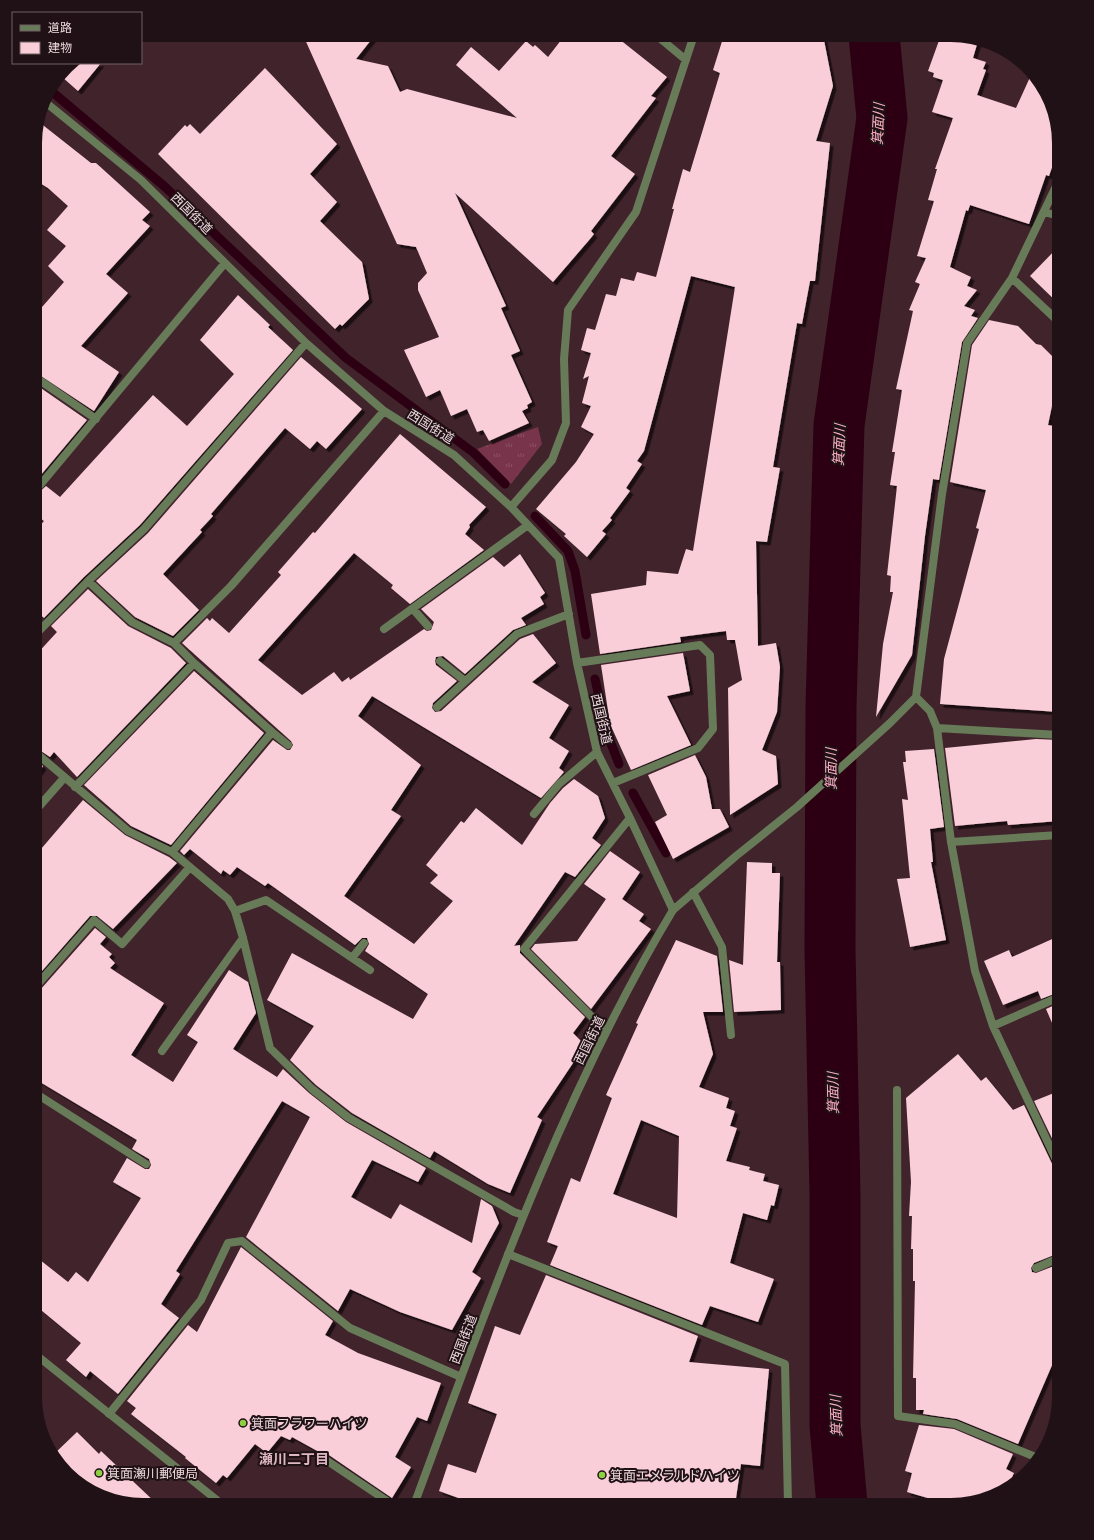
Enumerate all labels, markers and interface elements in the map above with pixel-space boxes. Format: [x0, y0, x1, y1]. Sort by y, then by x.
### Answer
legend [12, 12, 142, 64]
text: 道路 [48, 20, 72, 36]
text: 建物 [48, 40, 72, 56]
water label: 箕面川 [868, 101, 888, 145]
street label: 西国街道 [167, 189, 216, 238]
street label: 西国街道 [404, 405, 457, 447]
water label: 箕面川 [829, 422, 849, 466]
street label: 西国街道 [587, 692, 616, 746]
water label: 箕面川 [822, 746, 840, 790]
street label: 西国街道 [570, 1013, 608, 1067]
water label: 箕面川 [824, 1070, 842, 1114]
street label: 西国街道 [446, 1312, 481, 1367]
water label: 箕面川 [826, 1393, 846, 1437]
place label: 箕面フラワーハイツ [251, 1415, 367, 1432]
marker: 箕面フラワーハイツ [238, 1418, 248, 1428]
district label: 瀬川二丁目 [259, 1450, 329, 1468]
place label: 箕面瀬川郵便局 [107, 1465, 198, 1482]
place label: 箕面エメラルドハイツ [610, 1467, 740, 1484]
marker: 箕面瀬川郵便局 [94, 1468, 104, 1478]
marker: 箕面エメラルドハイツ [597, 1470, 607, 1480]

